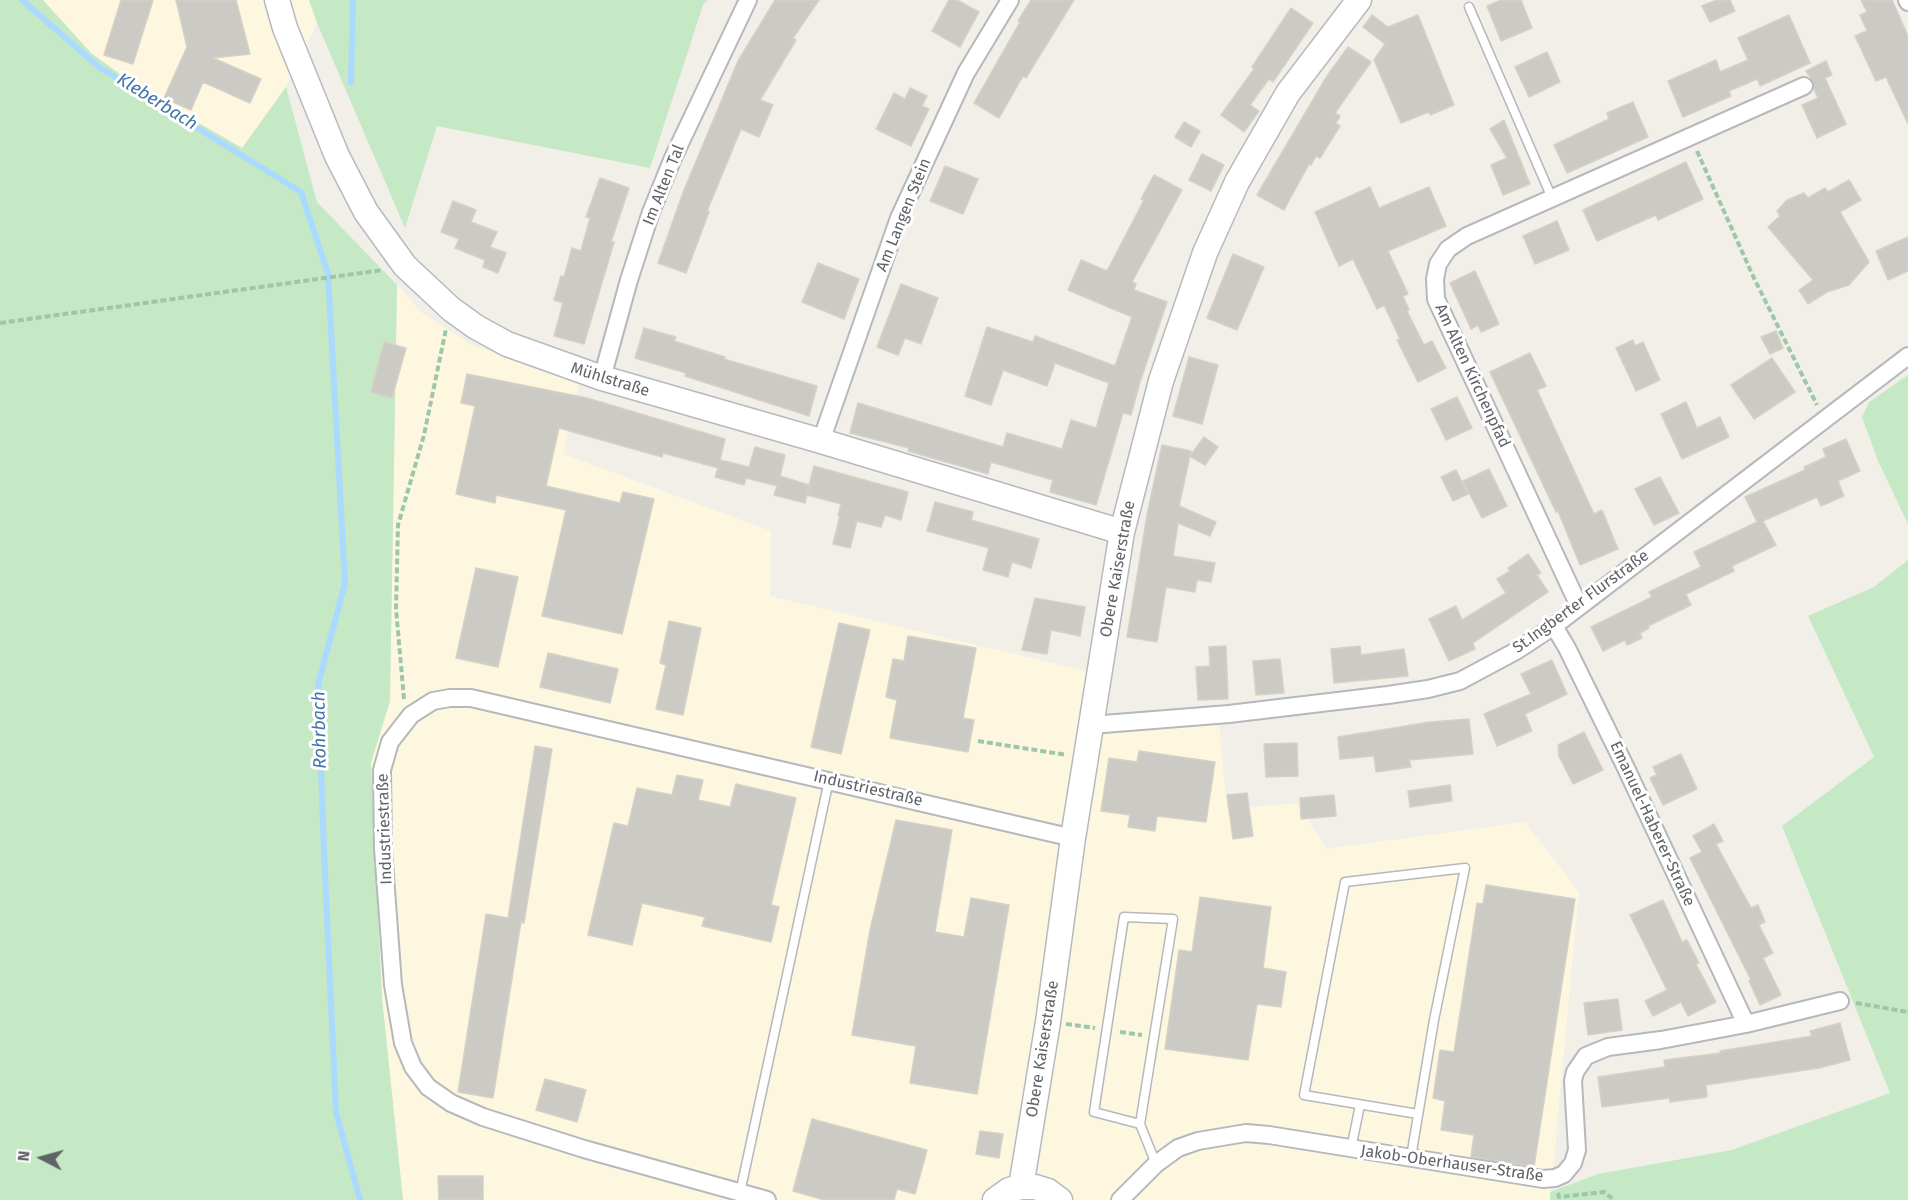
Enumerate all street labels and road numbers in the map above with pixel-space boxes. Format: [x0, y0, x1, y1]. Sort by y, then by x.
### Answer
street label: Im Alten Tal [639, 142, 689, 228]
street label: Am Langen Stein [873, 156, 935, 274]
street label: Am Alten Kirchenpfad [1430, 301, 1514, 451]
street label: Mühlstraße [568, 359, 652, 401]
street label: Obere Kaiserstraße [1097, 499, 1139, 639]
street label: St.Ingberter Flurstraße [1509, 546, 1653, 658]
street label: Emanuel-Haberer-Straße [1605, 738, 1699, 910]
street label: Industriestraße [812, 767, 924, 811]
street label: Industriestraße [373, 773, 397, 885]
street label: Obere Kaiserstraße [1023, 979, 1063, 1119]
street label: Jakob-Oberhauser-Straße [1359, 1142, 1545, 1186]

